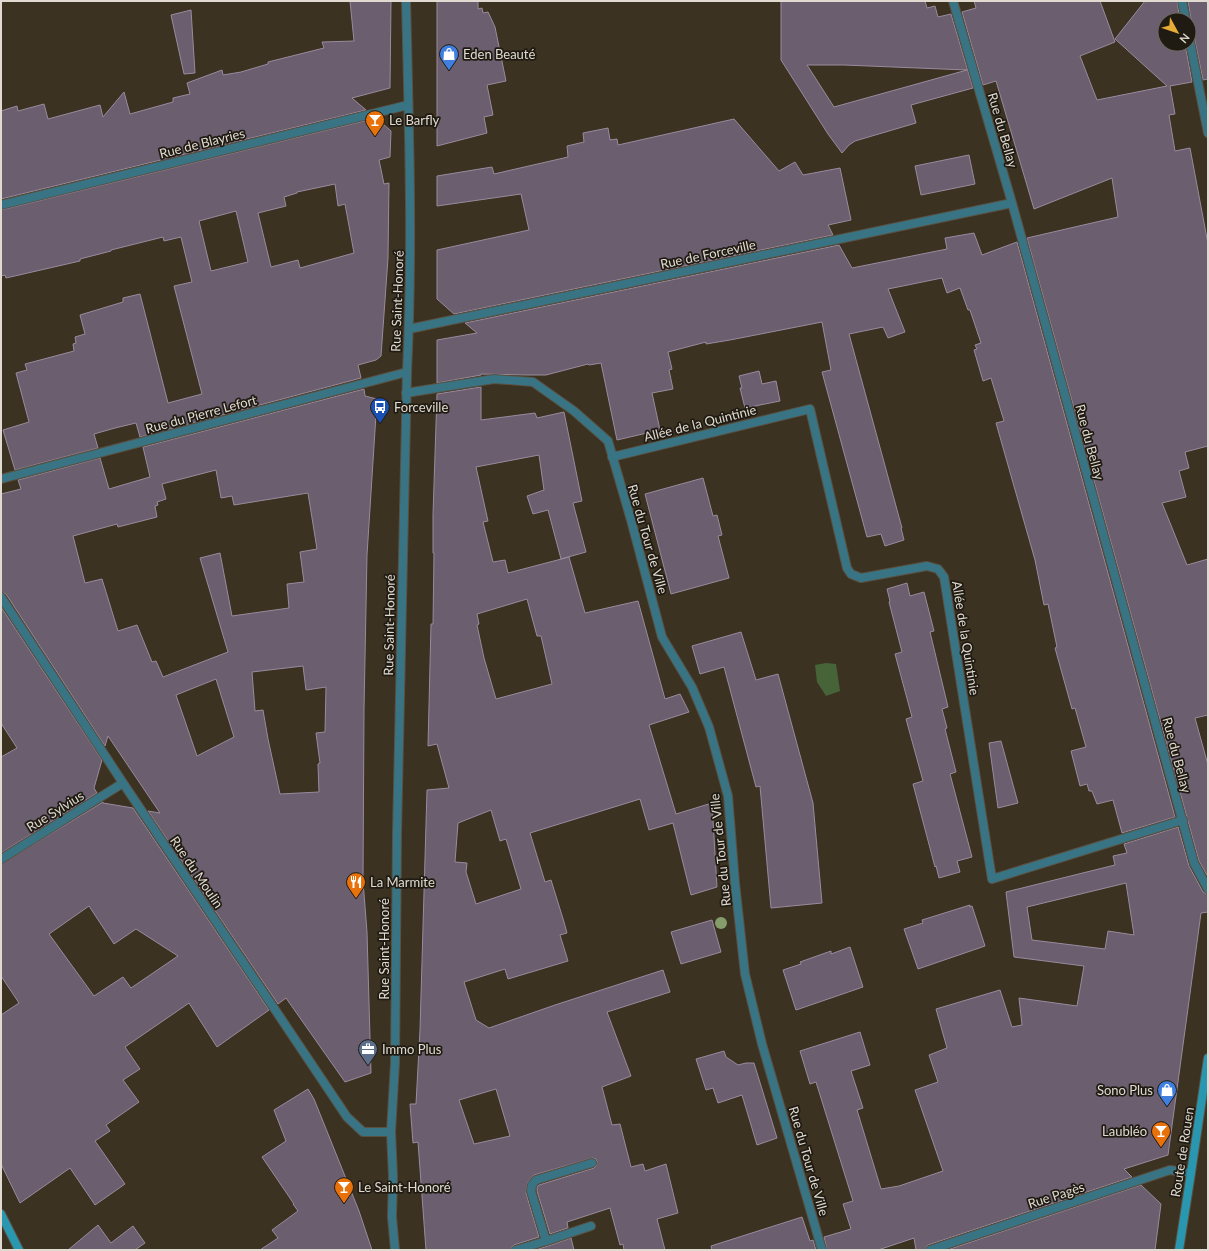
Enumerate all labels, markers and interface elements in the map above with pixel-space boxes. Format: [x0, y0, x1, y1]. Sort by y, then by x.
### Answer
north arrow [1157, 12, 1197, 52]
text: N [1177, 31, 1193, 46]
shop icon: Eden Beauté [438, 43, 460, 71]
place label: Eden Beauté [463, 46, 535, 62]
street label: Rue du Bellay [985, 91, 1021, 170]
bar icon: Le Barfly [364, 109, 386, 137]
place label: Le Barfly [389, 112, 440, 128]
street label: Rue de Blayries [158, 125, 247, 161]
street label: Rue de Forceville [659, 236, 757, 272]
street label: Rue Saint-Honoré [387, 250, 407, 352]
street label: Rue du Pierre Lefort [144, 391, 259, 437]
bus stop icon: Forceville [369, 396, 391, 424]
place label: Forceville [394, 399, 448, 415]
street label: Allée de la Quintinie [642, 401, 758, 445]
street label: Rue du Bellay [1072, 402, 1108, 482]
street label: Rue du Tour de Ville [625, 482, 671, 596]
street label: Rue Saint-Honoré [380, 574, 398, 676]
street label: Allée de la Quintinie [949, 580, 983, 696]
street label: Rue du Bellay [1159, 715, 1195, 795]
street label: Rue Sylvius [23, 787, 87, 835]
street label: Rue du Tour de Ville [706, 793, 734, 907]
street label: Rue du Moulin [167, 833, 227, 911]
restaurant icon: La Marmite [345, 871, 367, 899]
place label: La Marmite [370, 874, 435, 890]
street label: Rue Saint-Honoré [376, 898, 392, 1000]
office icon: Immo Plus [357, 1038, 379, 1066]
place label: Immo Plus [382, 1041, 442, 1057]
shop icon: Sono Plus [1156, 1079, 1178, 1107]
place label: Sono Plus [1097, 1082, 1153, 1098]
street label: Rue du Tour de Ville [786, 1104, 832, 1218]
street label: Route de Rouen [1167, 1106, 1197, 1198]
bar icon: Laubléo [1150, 1120, 1172, 1148]
place label: Laubléo [1102, 1123, 1147, 1139]
bar icon: Le Saint-Honoré [333, 1176, 355, 1204]
street label: Rue Pagès [1026, 1178, 1087, 1212]
place label: Le Saint-Honoré [358, 1179, 451, 1195]

